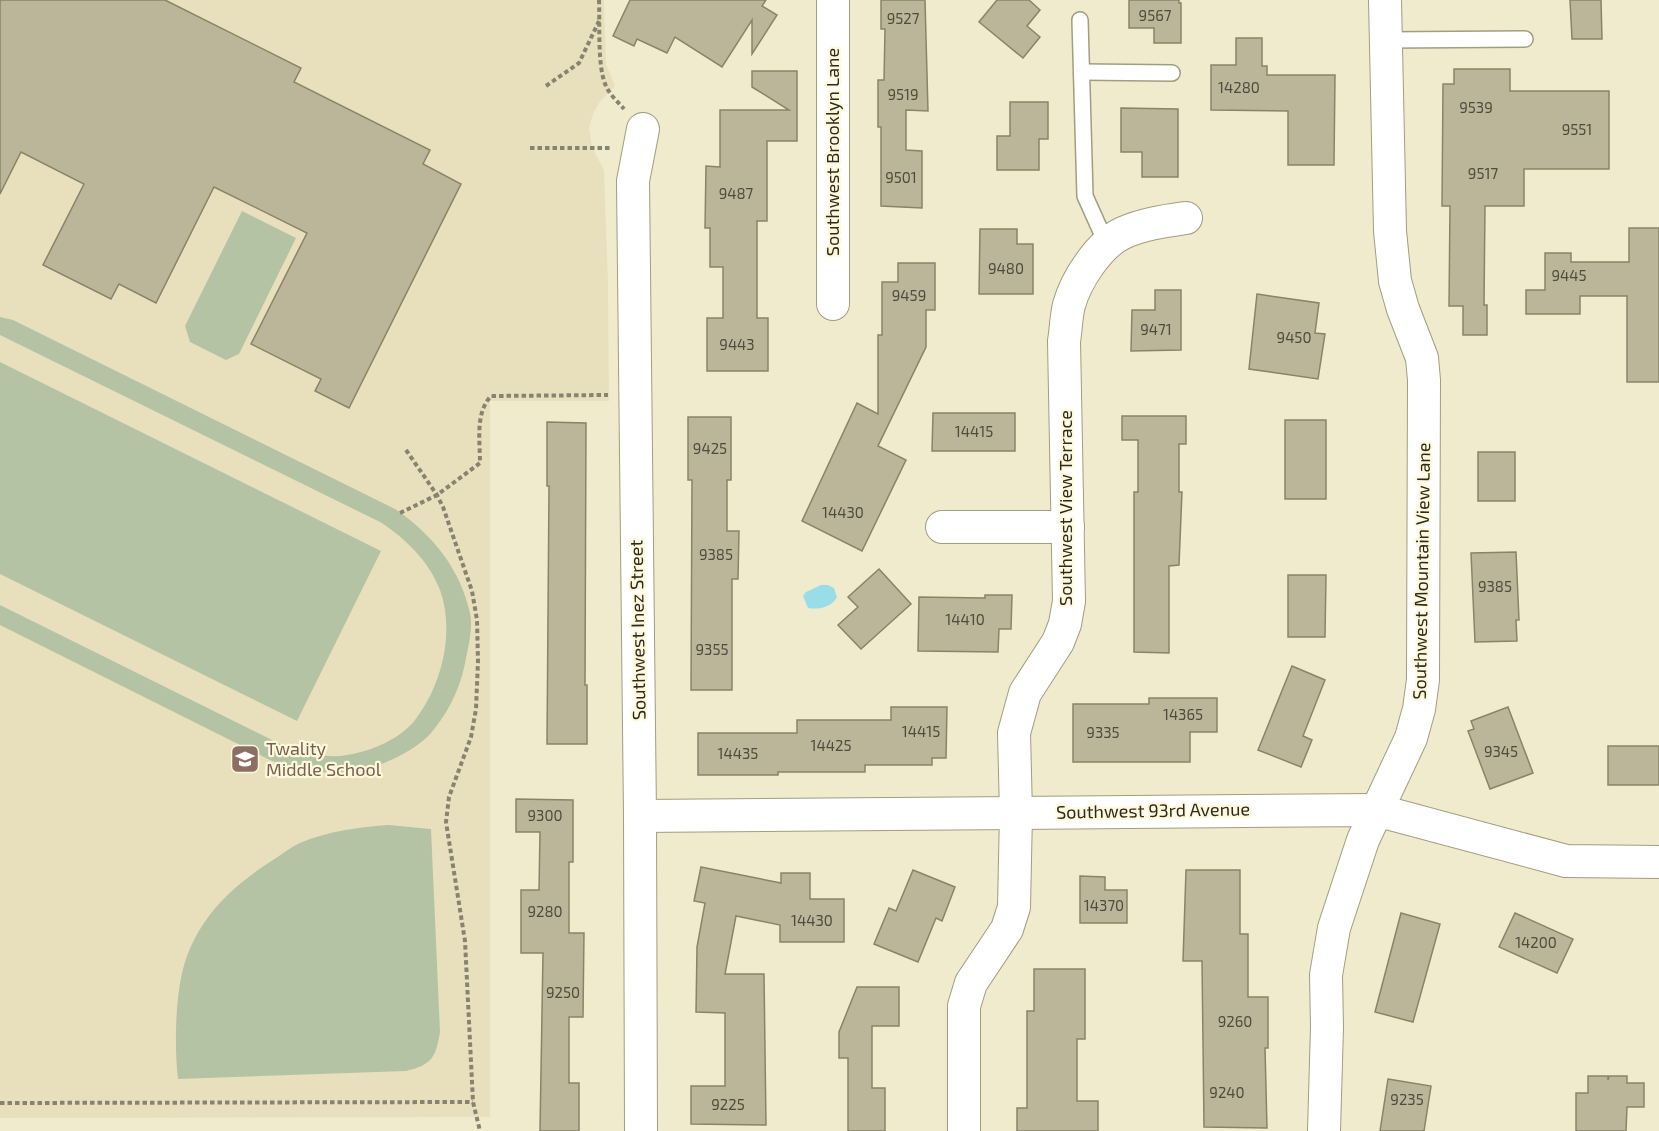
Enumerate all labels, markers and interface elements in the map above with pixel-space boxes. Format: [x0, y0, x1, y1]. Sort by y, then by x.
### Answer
house number: 9567 [1139, 6, 1172, 24]
house number: 9527 [887, 9, 920, 27]
street label: Southwest Brooklyn Lane [821, 48, 843, 256]
house number: 14280 [1218, 78, 1260, 96]
house number: 9519 [887, 85, 919, 103]
house number: 9539 [1459, 98, 1493, 116]
house number: 9551 [1562, 120, 1592, 138]
house number: 9517 [1468, 164, 1498, 182]
house number: 9501 [885, 168, 917, 186]
house number: 9487 [719, 184, 754, 202]
house number: 9480 [988, 259, 1024, 277]
house number: 9445 [1551, 266, 1587, 284]
house number: 9459 [892, 286, 926, 304]
house number: 9471 [1140, 320, 1172, 338]
house number: 9450 [1277, 328, 1311, 346]
house number: 9443 [719, 335, 755, 353]
street label: Southwest View Terrace [1054, 410, 1076, 606]
house number: 14415 [955, 422, 993, 440]
house number: 9425 [693, 439, 727, 457]
street label: Southwest Mountain View Lane [1408, 442, 1434, 700]
house number: 14430 [822, 503, 864, 521]
street label: Southwest Inez Street [624, 539, 650, 720]
house number: 9385 [699, 545, 733, 563]
house number: 9385 [1478, 577, 1512, 595]
house number: 14410 [945, 610, 985, 628]
house number: 9355 [695, 640, 729, 658]
house number: 14365 [1163, 705, 1203, 723]
house number: 14415 [902, 722, 940, 740]
house number: 9335 [1086, 723, 1120, 741]
house number: 14425 [811, 736, 851, 754]
place label: Twality Middle School [266, 737, 382, 780]
house number: 9345 [1484, 742, 1518, 760]
school or university icon: Twality Middle School [229, 743, 261, 775]
house number: 14435 [718, 744, 758, 762]
street label: Southwest 93rd Avenue [1056, 797, 1250, 823]
house number: 9300 [527, 806, 563, 824]
house number: 14370 [1084, 896, 1124, 914]
house number: 9280 [527, 902, 563, 920]
house number: 14430 [791, 911, 833, 929]
house number: 14200 [1515, 933, 1557, 951]
house number: 9250 [546, 983, 580, 1001]
house number: 9260 [1218, 1012, 1252, 1030]
house number: 9240 [1209, 1083, 1245, 1101]
house number: 9235 [1390, 1090, 1424, 1108]
house number: 9225 [711, 1095, 745, 1113]

